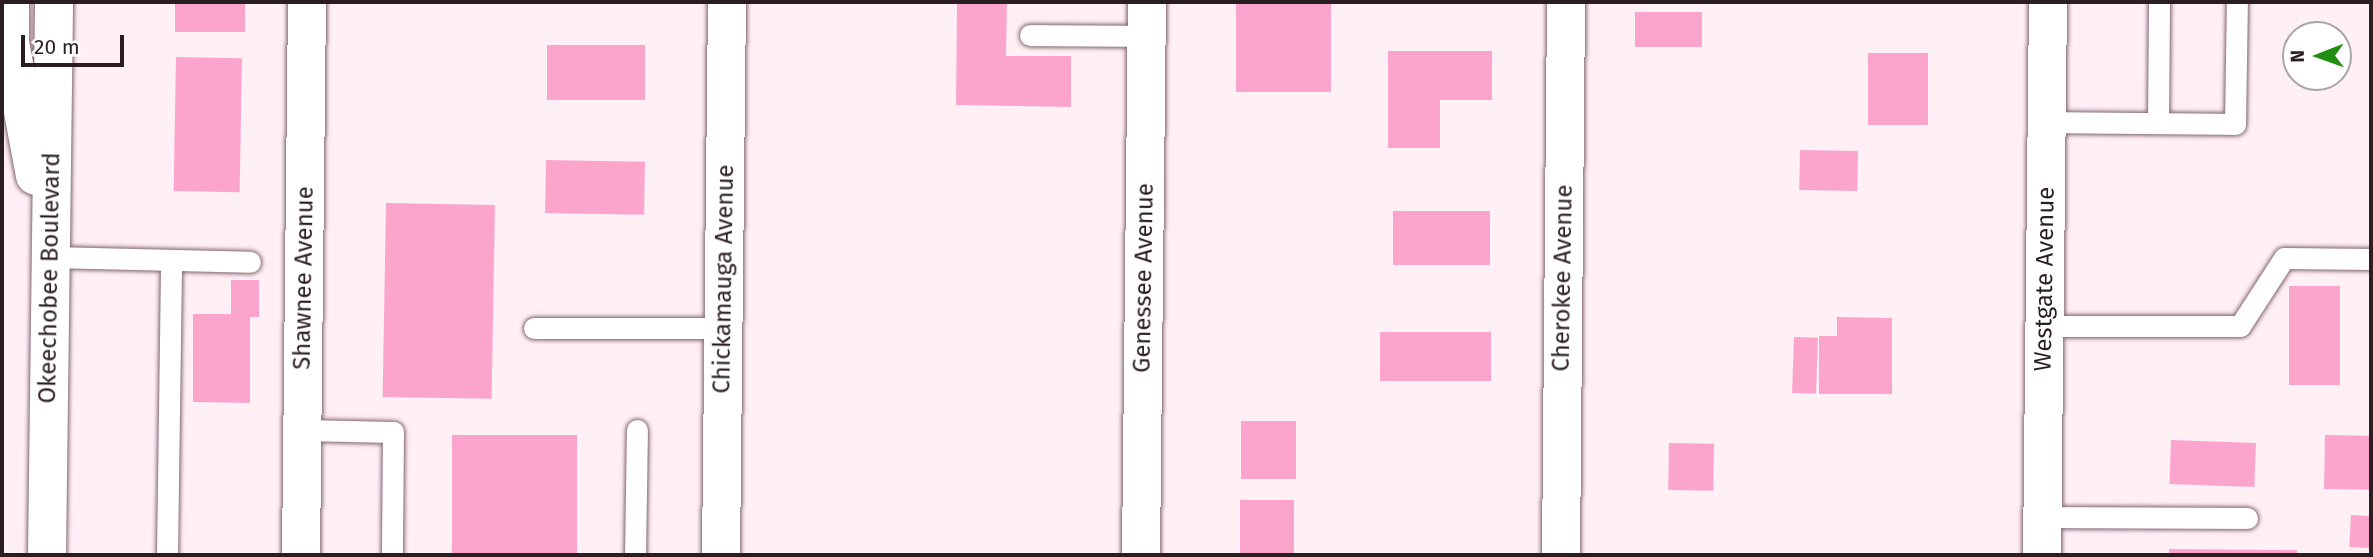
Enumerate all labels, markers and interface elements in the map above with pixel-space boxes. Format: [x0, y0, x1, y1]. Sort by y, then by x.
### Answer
scale bar [24, 21, 128, 65]
north arrow [2282, 21, 2352, 91]
text: 20 m [34, 34, 80, 60]
text: N [2286, 50, 2309, 63]
street label: Okeechobee Boulevard [33, 152, 67, 404]
street label: Chickamauga Avenue [708, 164, 740, 394]
street label: Genessee Avenue [1128, 183, 1160, 373]
street label: Cherokee Avenue [1547, 184, 1579, 372]
street label: Shawnee Avenue [288, 186, 320, 370]
street label: Westgate Avenue [2029, 186, 2061, 372]

